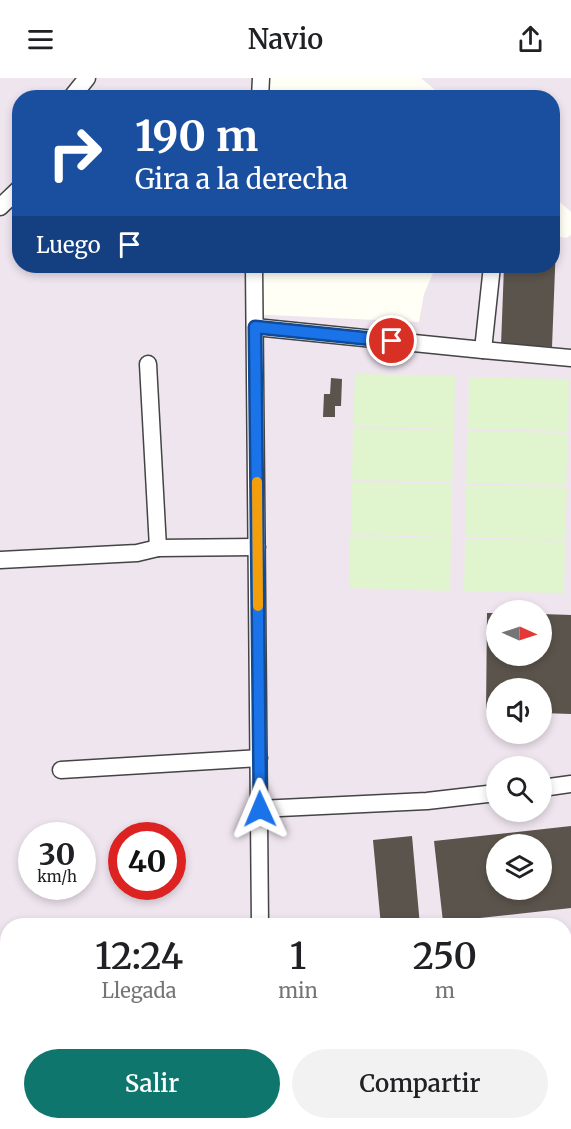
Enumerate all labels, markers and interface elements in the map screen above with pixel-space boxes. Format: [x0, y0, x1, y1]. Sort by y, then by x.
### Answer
text: Navio [248, 22, 323, 56]
icon: menu [24, 23, 57, 56]
icon: share [514, 23, 547, 56]
text: 190 m [135, 110, 258, 162]
icon: right [36, 114, 114, 192]
text: Gira a la derecha [135, 162, 348, 196]
icon: arrive [113, 228, 146, 261]
text: Luego [36, 231, 101, 259]
pin [366, 315, 417, 366]
icon: arrive [375, 324, 408, 357]
north arrow [486, 600, 552, 666]
map controls [486, 600, 552, 900]
button: sound [486, 678, 552, 744]
button: search [486, 756, 552, 822]
position arrow [228, 777, 292, 841]
speed limit sign: 40 [108, 822, 186, 900]
button: layers [486, 834, 552, 900]
text: 30 [39, 835, 75, 873]
text: km/h [37, 867, 77, 886]
text: 12:24 [95, 934, 183, 979]
text: 1 [290, 934, 306, 979]
text: 250 [413, 934, 477, 979]
text: Llegada [102, 978, 177, 1003]
text: min [278, 978, 318, 1003]
text: m [435, 978, 455, 1003]
button: Salir [24, 1049, 280, 1118]
button: Compartir [292, 1049, 548, 1118]

